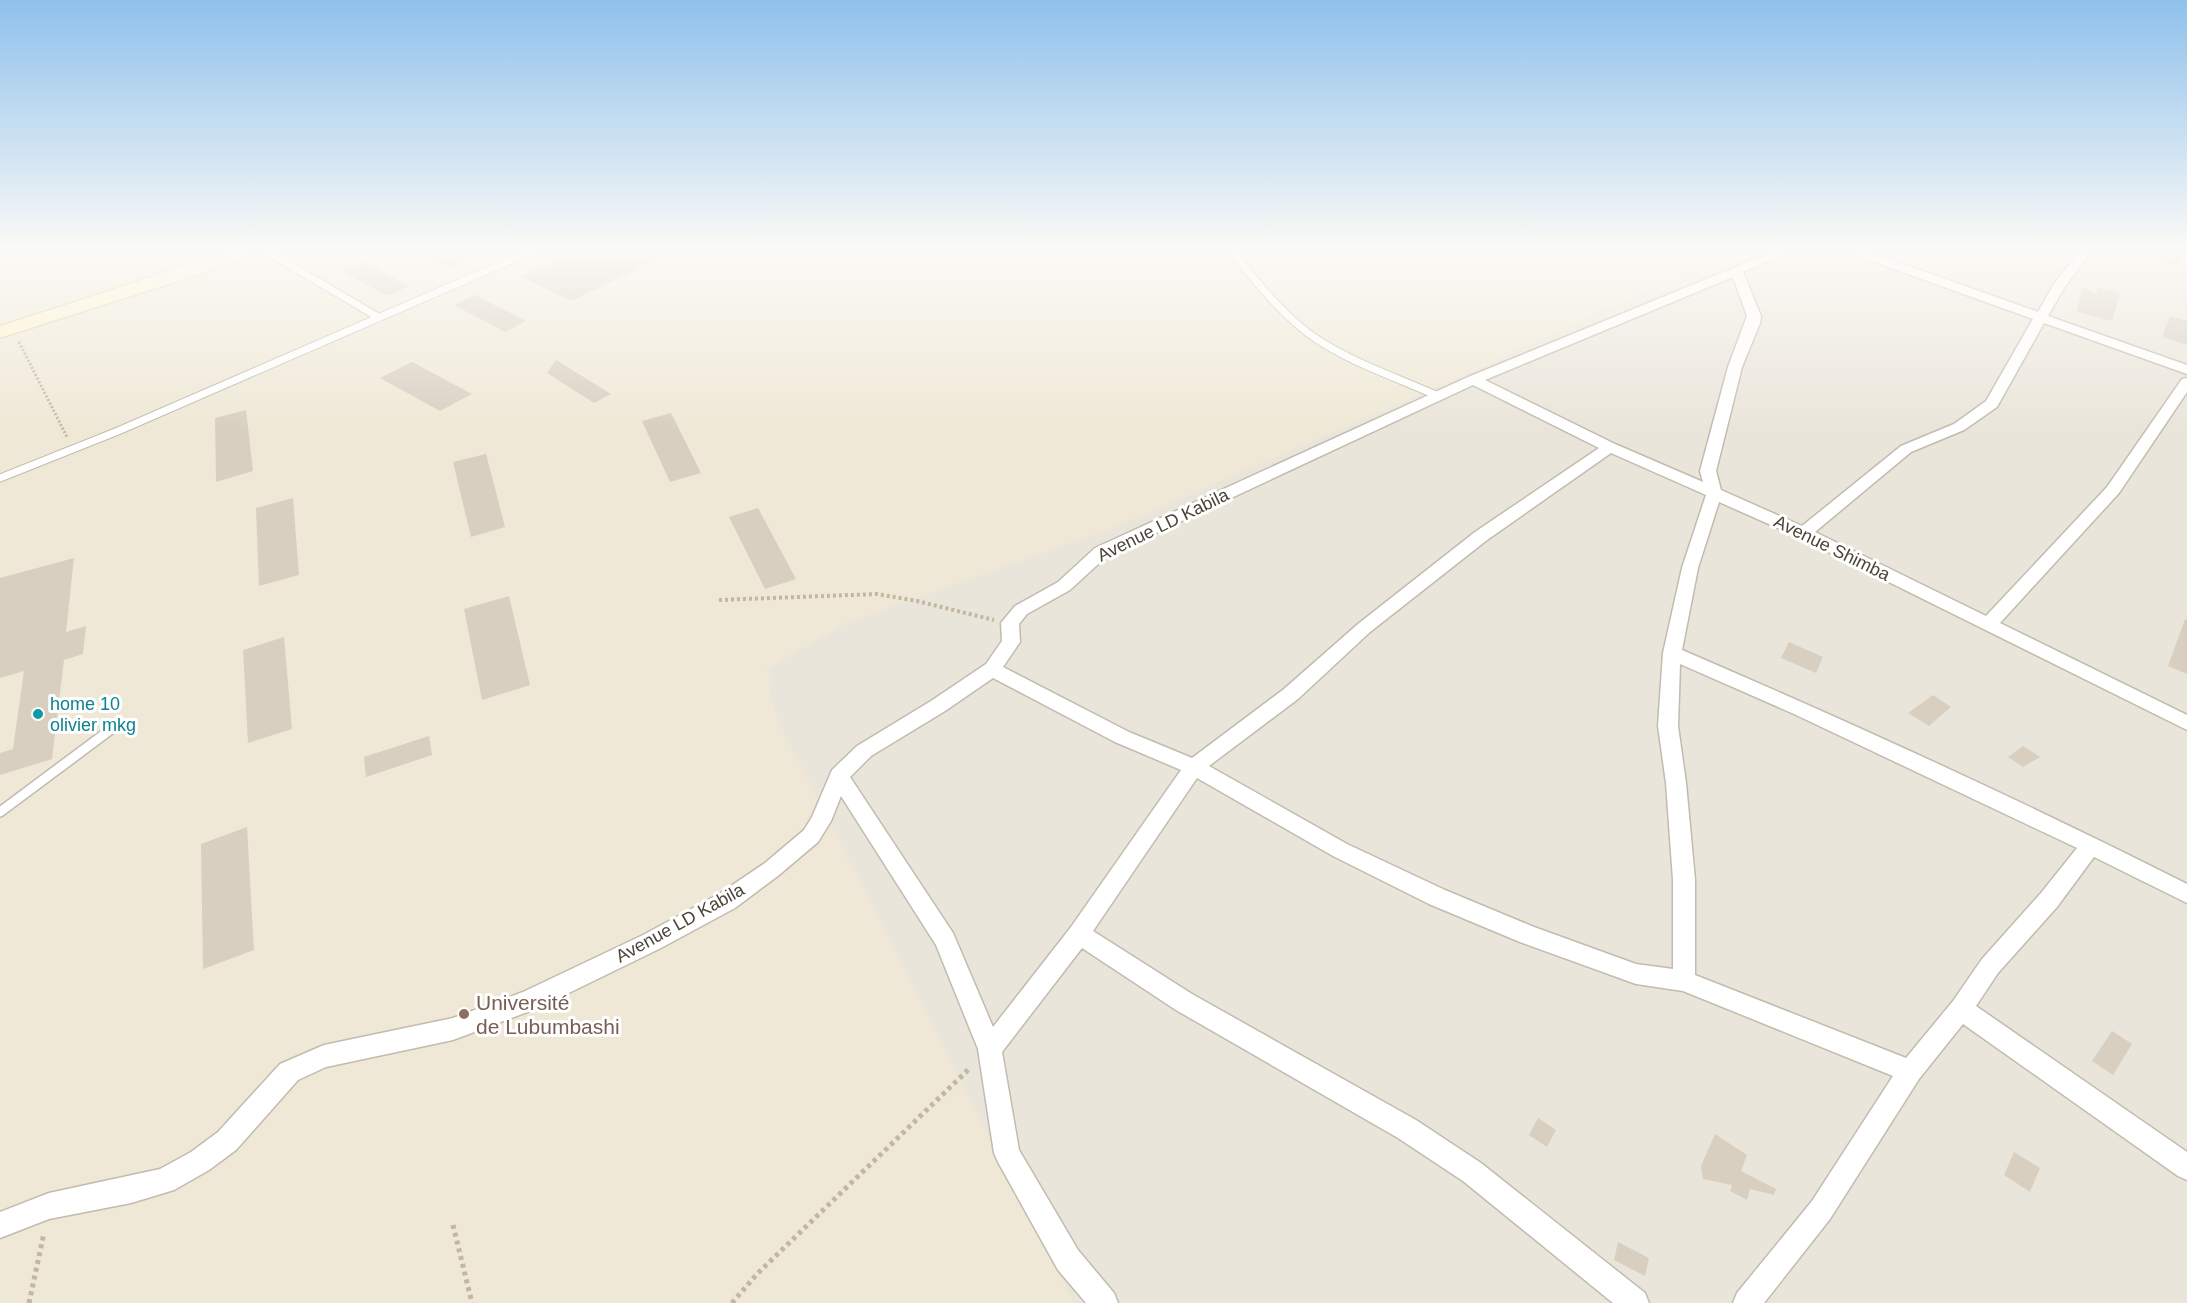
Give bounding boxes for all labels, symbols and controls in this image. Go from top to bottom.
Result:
street label: Avenue LD Kabila [1094,484,1233,566]
street label: Avenue Shimba [1771,511,1894,585]
place label: home 10 olivier mkg [50,694,136,735]
marker: home 10 olivier mkg [31,707,45,721]
street label: Avenue LD Kabila [612,879,749,967]
place label: Université de Lubumbashi [476,991,620,1038]
marker: Université de Lubumbashi [457,1007,471,1021]

